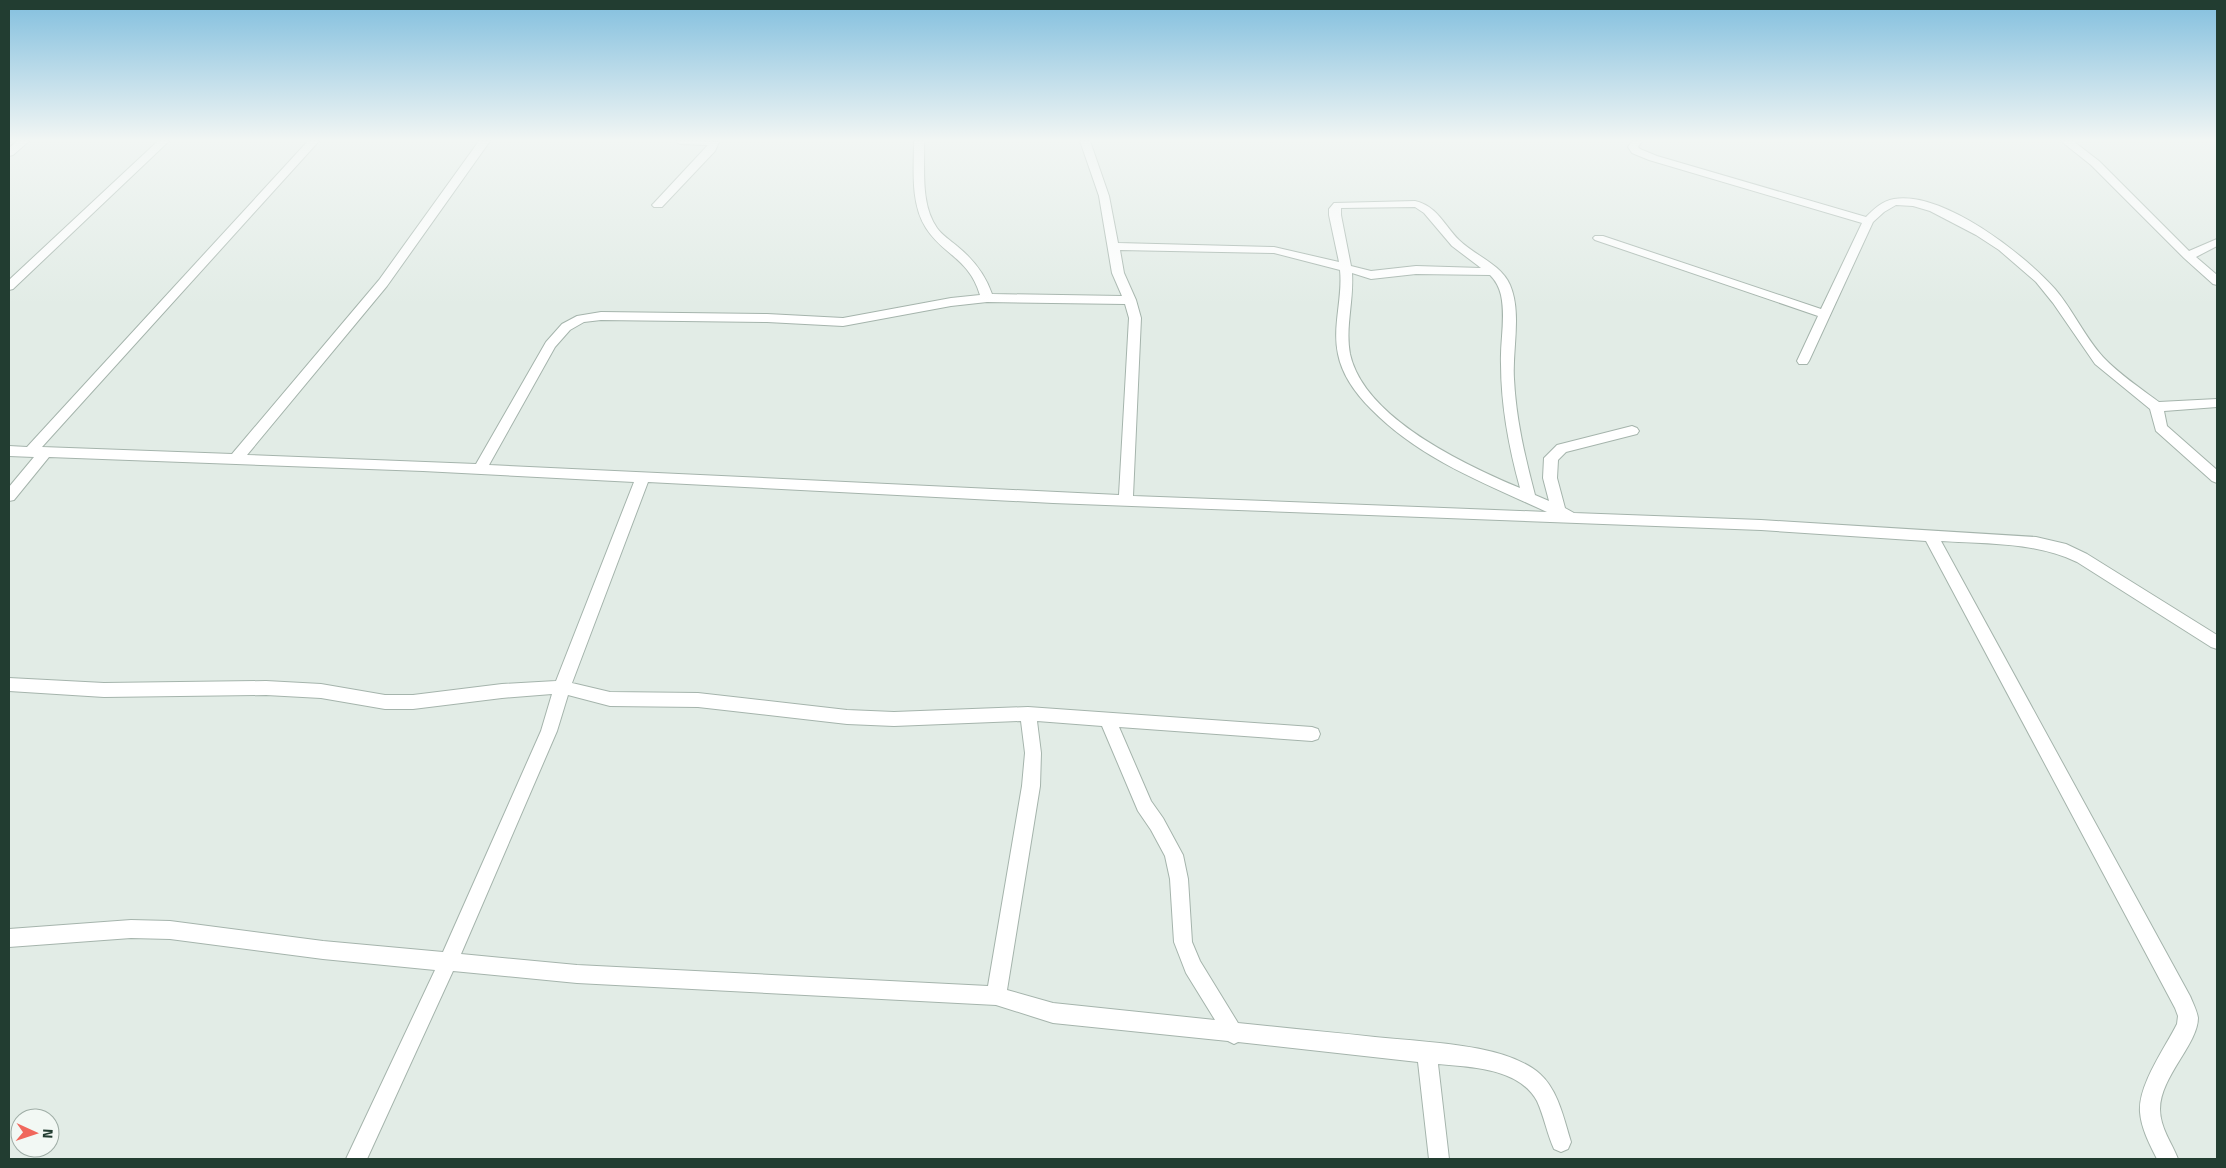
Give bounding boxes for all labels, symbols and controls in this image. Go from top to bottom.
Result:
north arrow [10,1108,60,1158]
text: N [38,1128,59,1139]

